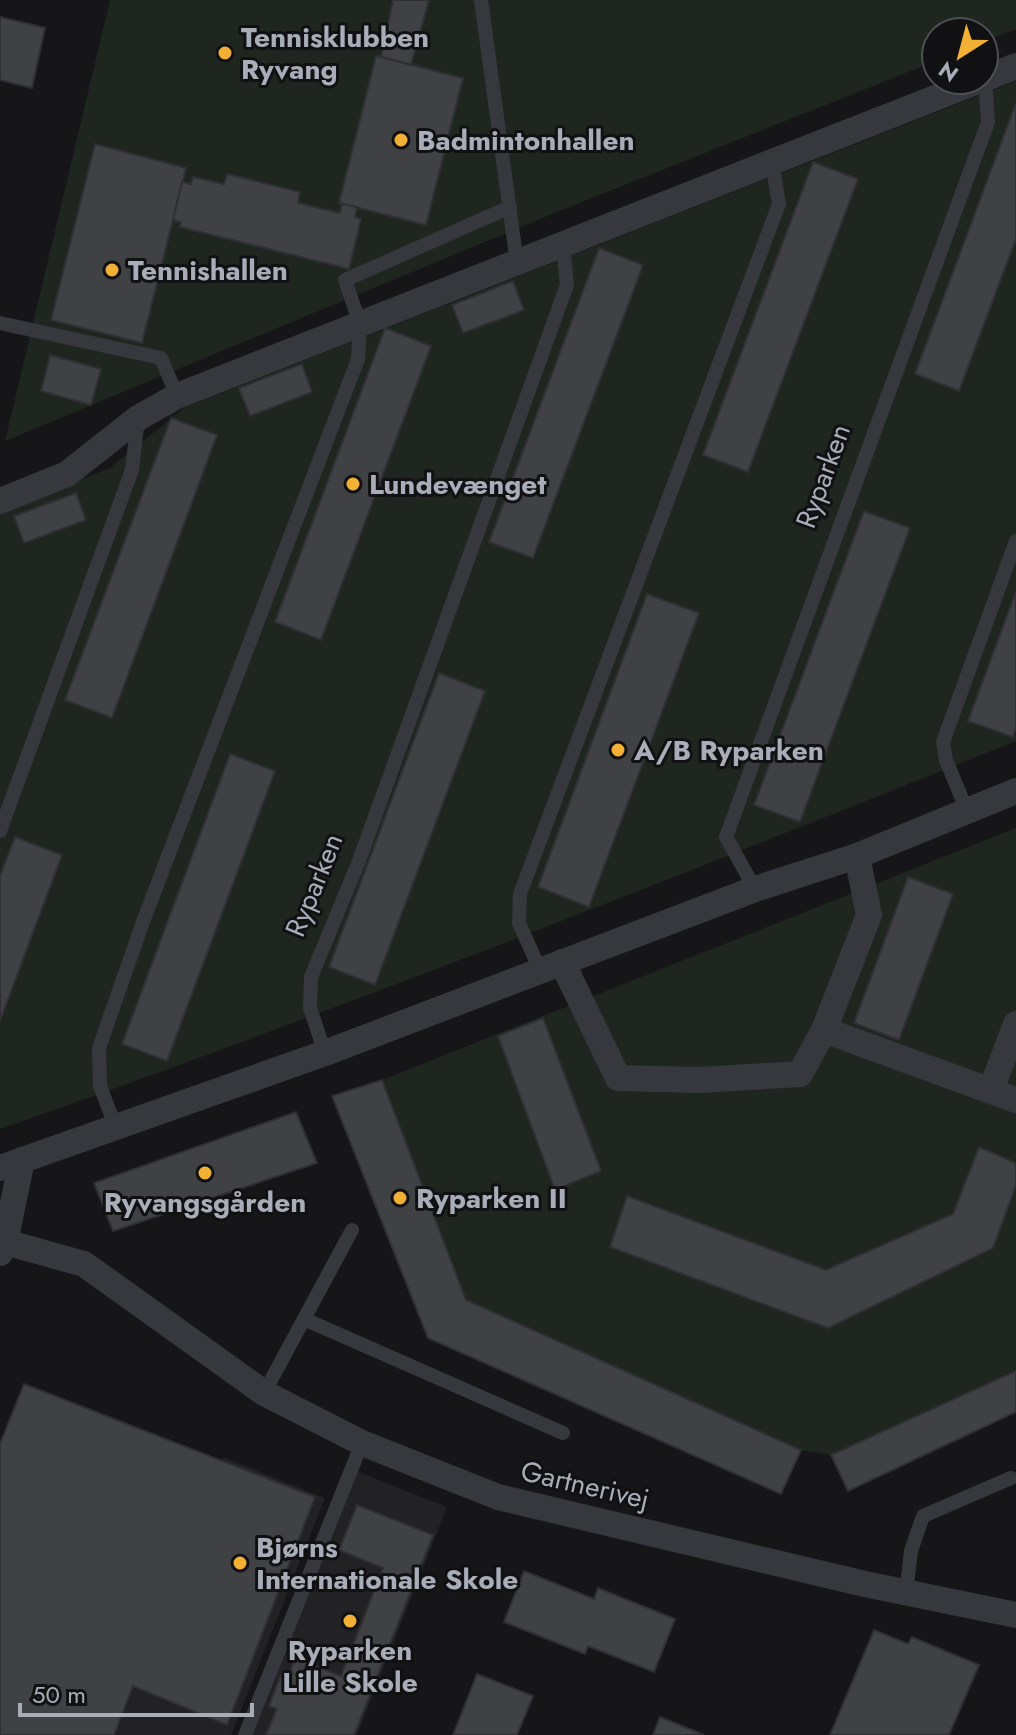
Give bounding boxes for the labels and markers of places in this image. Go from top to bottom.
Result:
place label: Tennisklubben Ryvang [241,17,429,90]
marker: Tennisklubben Ryvang [216,44,234,62]
place label: Badmintonhallen [417,120,635,161]
marker: Badmintonhallen [392,131,410,149]
place label: Tennishallen [128,250,288,291]
marker: Tennishallen [103,261,121,279]
place label: Lundevænget [369,464,546,505]
marker: Lundevænget [344,475,362,493]
place label: A/B Ryparken [633,730,824,771]
marker: A/B Ryparken [609,741,627,759]
marker: Ryvangsgården [196,1164,214,1182]
place label: Ryparken II [416,1178,567,1219]
place label: Ryvangsgården [104,1182,306,1223]
marker: Ryparken II [391,1189,409,1207]
place label: Bjørns Internationale Skole [256,1527,518,1600]
marker: Bjørns Internationale Skole [231,1554,249,1572]
marker: Ryparken Lille Skole [341,1612,359,1630]
place label: Ryparken Lille Skole [282,1630,418,1703]

